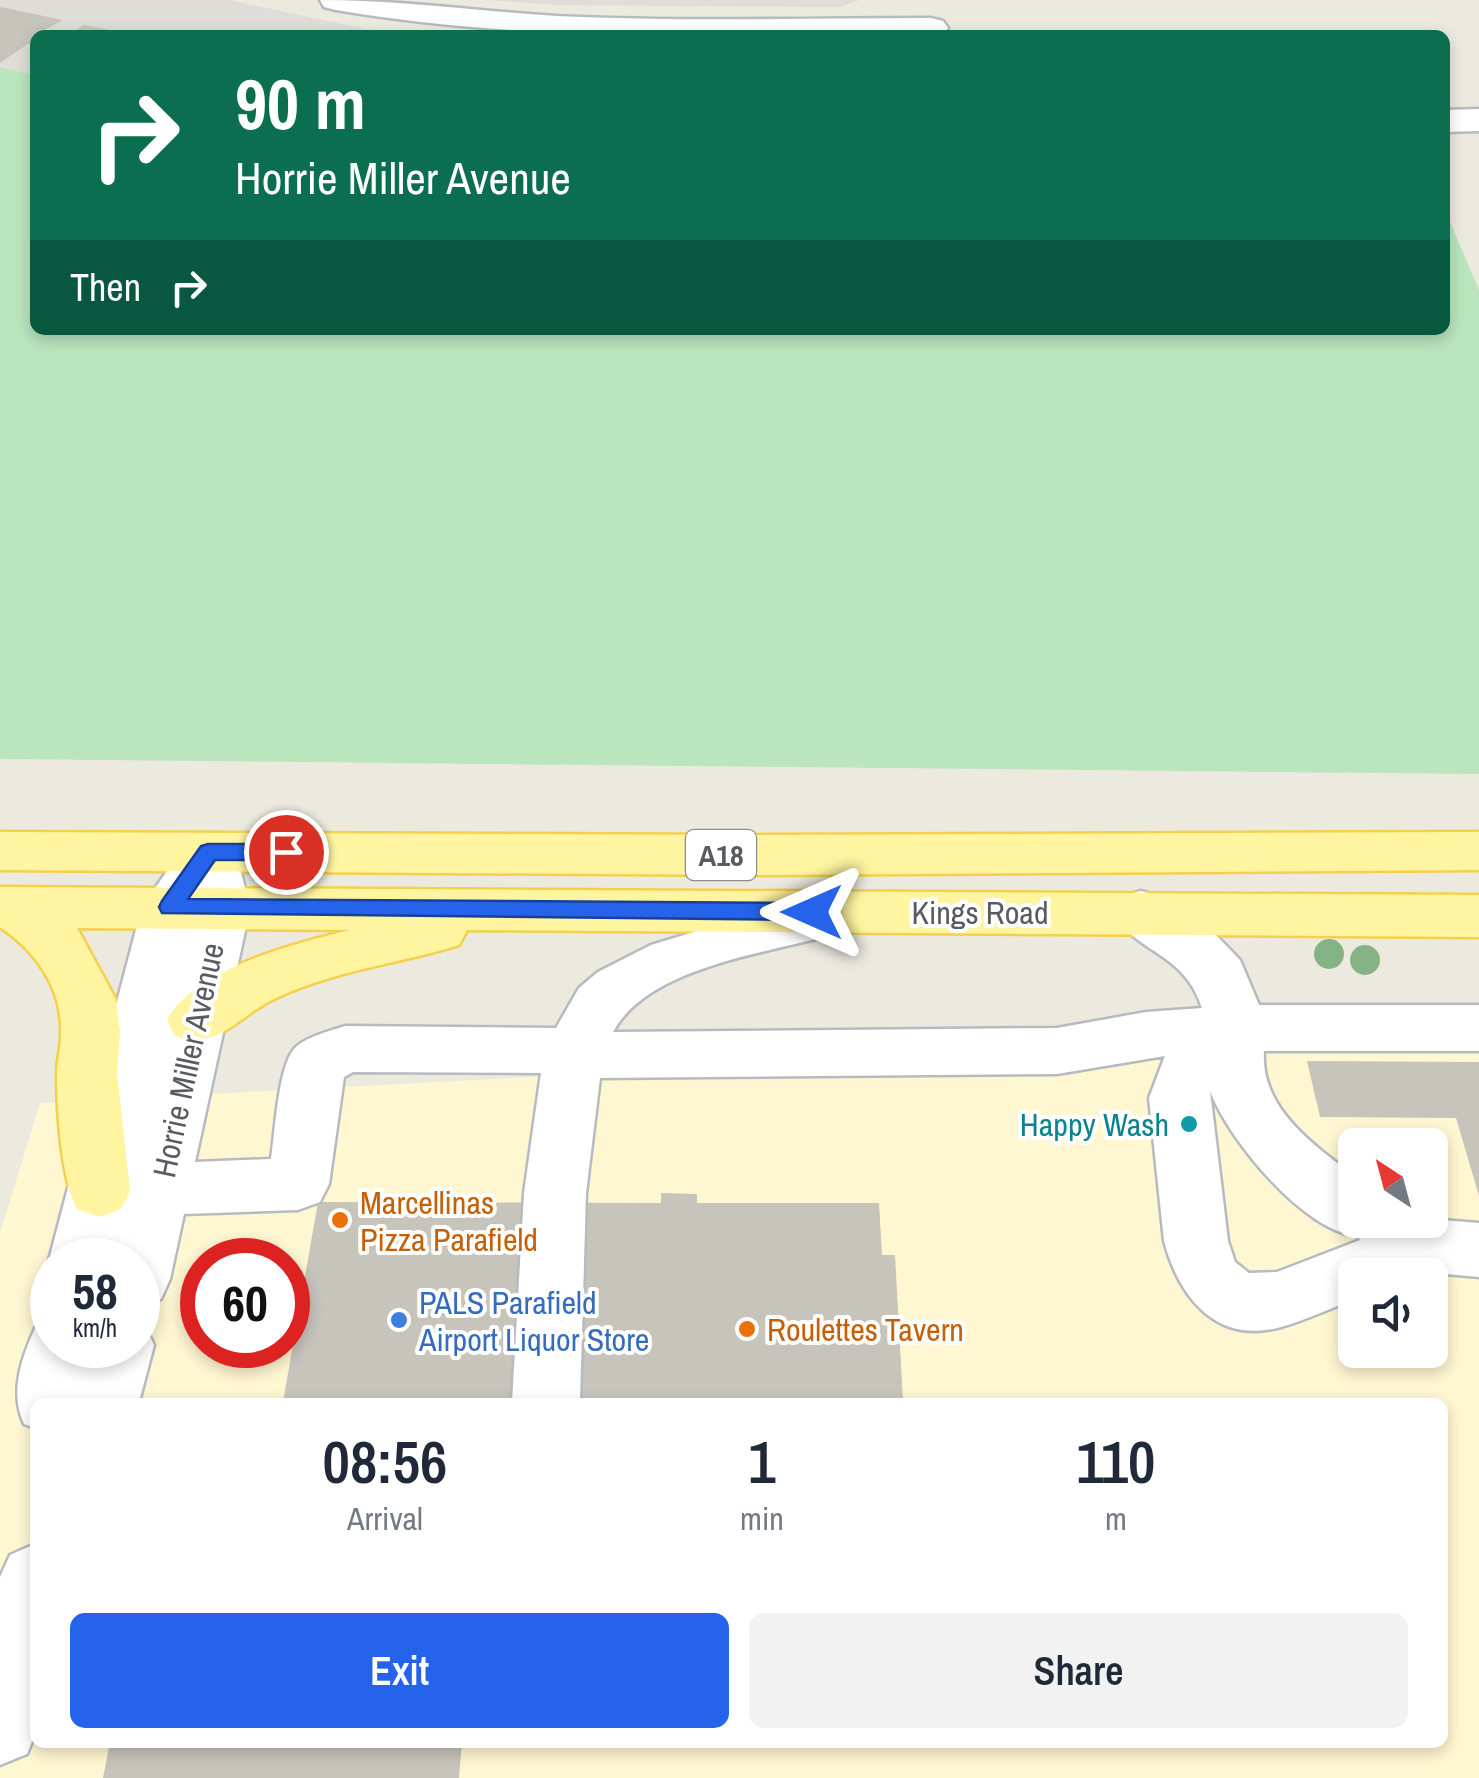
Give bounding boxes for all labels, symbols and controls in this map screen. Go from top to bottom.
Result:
text: 90 m [235,57,366,151]
icon: right [70,70,200,200]
text: Horrie Miller Avenue [235,147,571,208]
icon: right [161,260,216,315]
text: Then [70,262,141,313]
pin [244,810,329,895]
icon: arrive [259,825,314,880]
road number: A18 [686,830,756,880]
position arrow [760,860,864,964]
street label: Kings Road [911,891,1049,934]
street label: Horrie Miller Avenue [142,939,234,1181]
place label: Happy Wash [1020,1103,1169,1146]
marker: Happy Wash [1178,1113,1200,1135]
north arrow [1338,1128,1448,1238]
map controls [1338,1128,1448,1368]
place label: Marcellinas Pizza Parafield [360,1181,538,1261]
marker: Marcellinas Pizza Parafield [329,1209,351,1231]
speed limit sign: 60 [180,1238,310,1368]
text: 58 [72,1257,118,1325]
button: sound [1338,1258,1448,1368]
place label: PALS Parafield Airport Liquor Store [418,1281,649,1361]
place label: Roulettes Tavern [767,1308,964,1351]
marker: PALS Parafield Airport Liquor Store [388,1309,410,1331]
text: km/h [73,1311,117,1345]
marker: Roulettes Tavern [736,1318,758,1340]
text: 08:56 [323,1421,447,1502]
text: 1 [748,1421,776,1502]
text: 110 [1076,1421,1155,1502]
text: Arrival [347,1497,423,1540]
text: min [740,1497,784,1540]
text: m [1105,1497,1127,1540]
button: Exit [70,1613,729,1728]
button: Share [749,1613,1408,1728]

